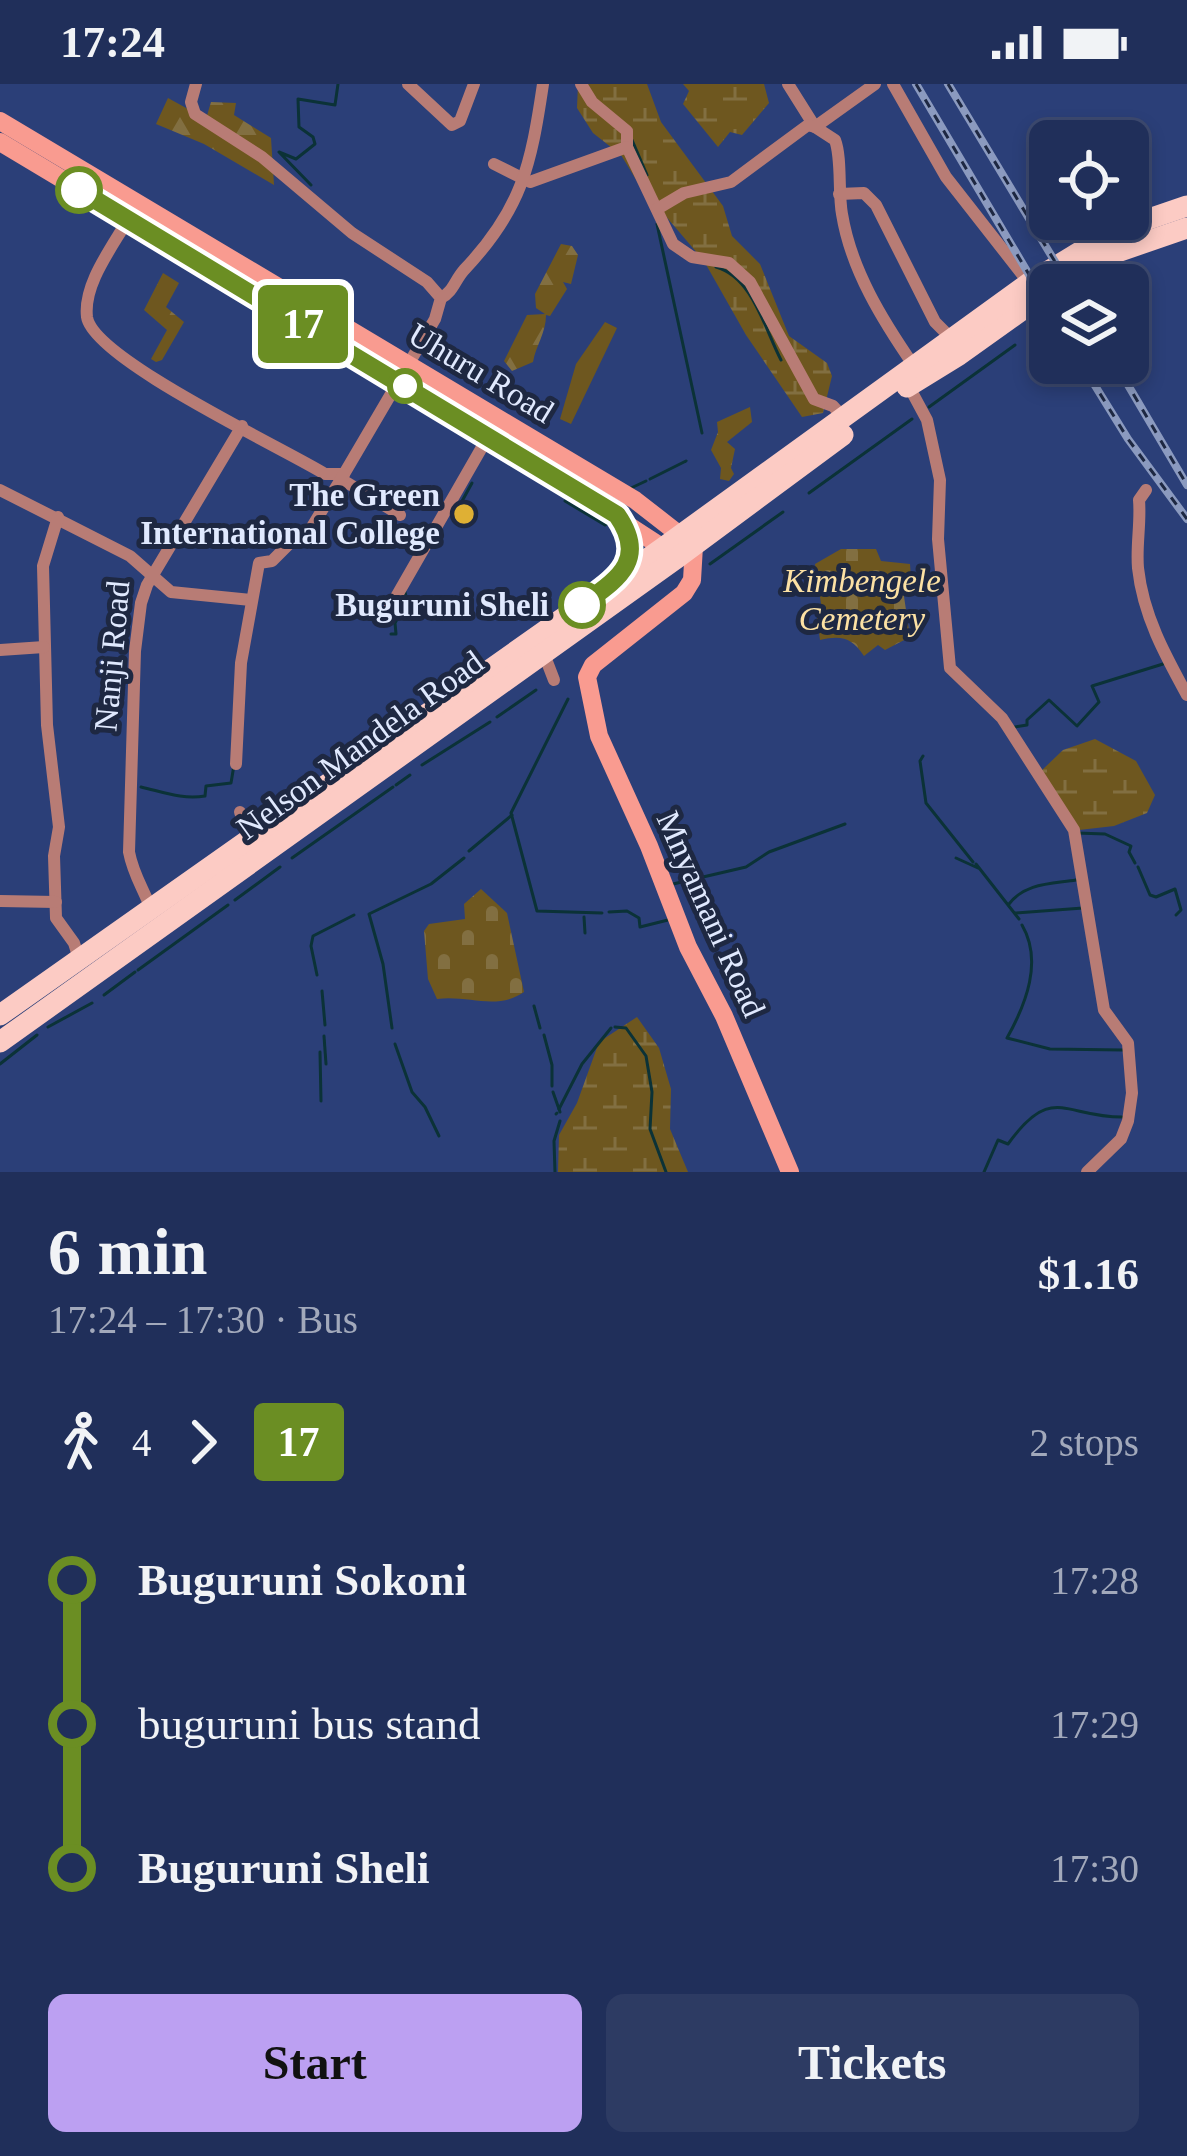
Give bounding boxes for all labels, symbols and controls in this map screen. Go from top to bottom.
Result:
text: 17:24 [60,17,165,67]
map controls [1029,120,1149,384]
button: locate [1029,120,1149,240]
unlabelled marker [57,168,101,212]
button: layers [1029,264,1149,384]
line badge: 17 [249,285,357,363]
text: 17 [282,301,324,347]
street label: Uhuru Road [402,316,560,430]
unlabelled marker [389,370,421,402]
place label: The Green International College [140,477,440,551]
marker: The Green International College [451,501,477,527]
park label: Kimbengele Cemetery [782,563,941,637]
street label: Nanji Road [87,579,137,733]
marker: Buguruni Sheli [560,583,604,627]
place label: Buguruni Sheli [335,587,549,623]
street label: Nelson Mandela Road [230,643,490,846]
street label: Mnyamani Road [650,806,773,1023]
text: 6 min [48,1215,208,1288]
text: $1.16 [1038,1249,1139,1299]
text: 17:24 – 17:30 · Bus [48,1298,358,1341]
icon: walk [48,1409,114,1475]
icon: forward [170,1409,236,1475]
text: 17 [278,1419,320,1465]
text: 4 [132,1421,152,1464]
text: 2 stops [1030,1421,1139,1464]
text: Buguruni Sokoni [138,1555,467,1605]
text: 17:28 [1050,1559,1139,1602]
text: buguruni bus stand [138,1699,481,1749]
text: 17:29 [1050,1703,1139,1746]
text: Buguruni Sheli [138,1843,429,1893]
text: 17:30 [1050,1847,1139,1890]
button: Start [48,1994,582,2132]
button: Tickets [606,1994,1139,2132]

